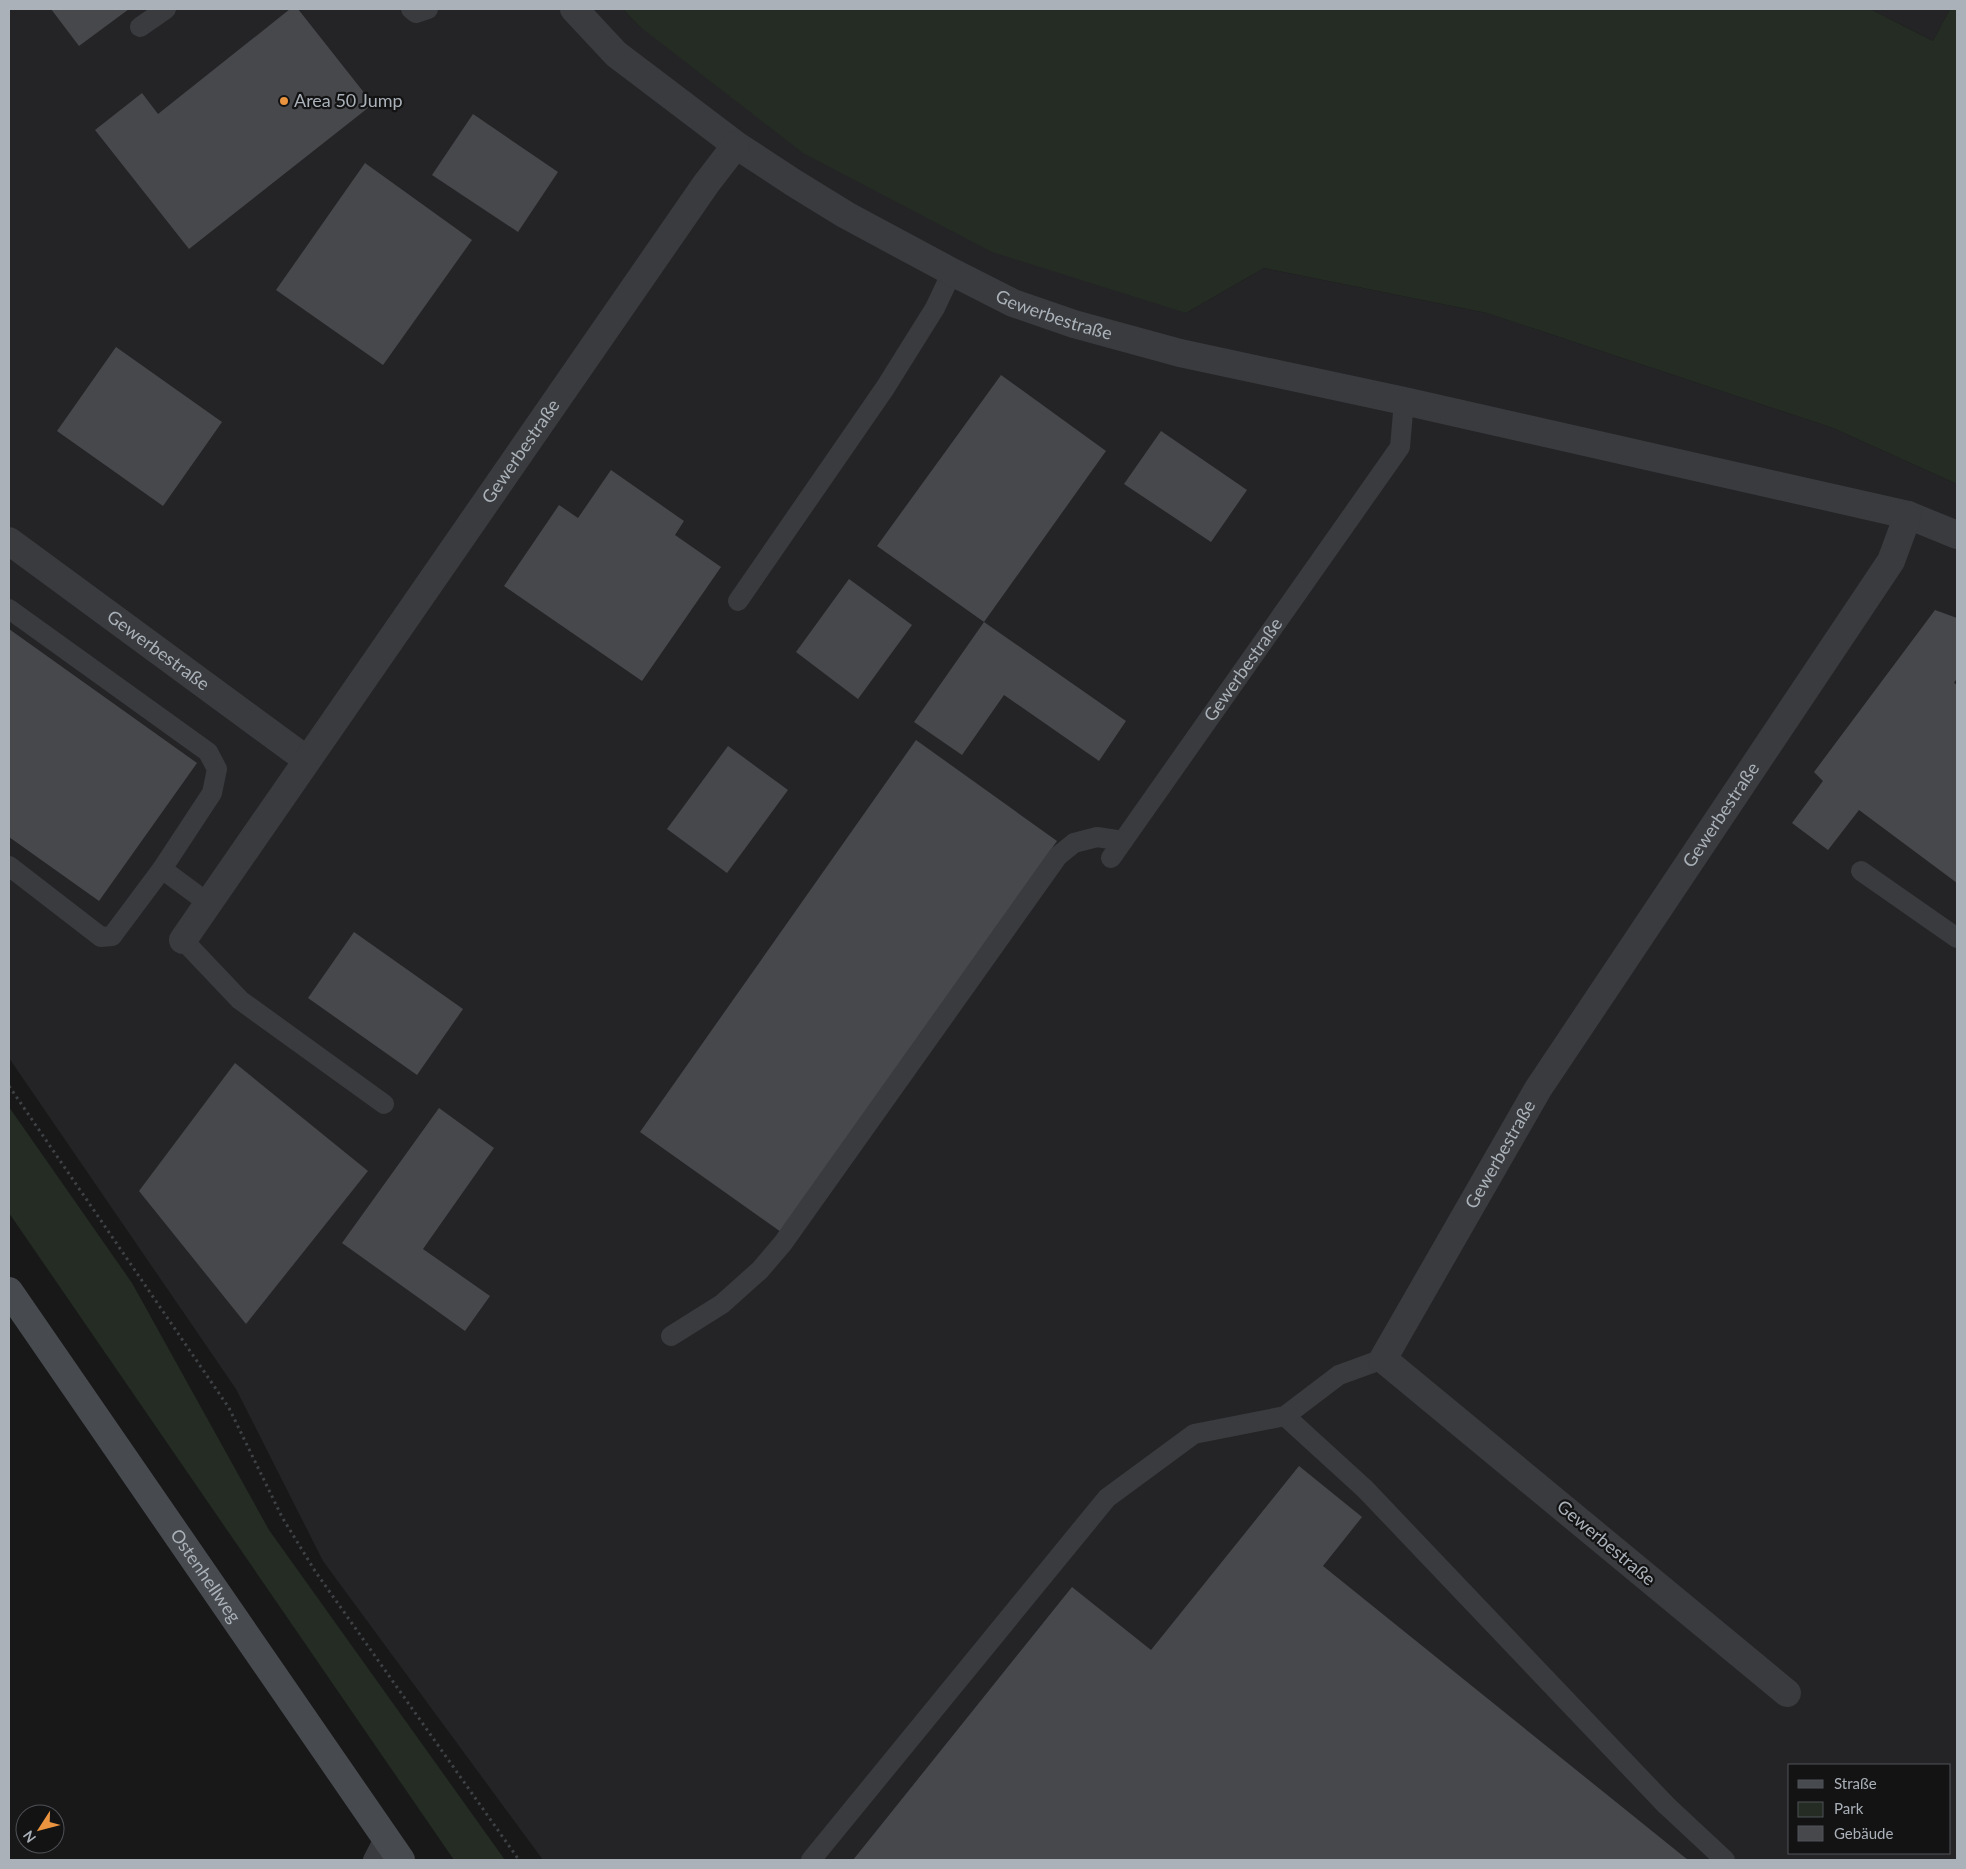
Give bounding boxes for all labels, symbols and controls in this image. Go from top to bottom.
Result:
place label: Area 50 Jump [294,89,403,111]
marker: Area 50 Jump [278,95,290,107]
street label: Gewerbestraße [992,284,1115,344]
street label: Gewerbestraße [476,395,564,507]
street label: Gewerbestraße [103,605,214,695]
street label: Gewerbestraße [1198,613,1286,725]
street label: Gewerbestraße [1677,758,1763,871]
street label: Gewerbestraße [1460,1096,1539,1212]
street label: Gewerbestraße [1553,1495,1660,1590]
street label: Ostenhellweg [166,1524,246,1626]
legend [1788,1764,1951,1854]
text: Straße [1834,1774,1877,1792]
text: Park [1834,1799,1864,1817]
north arrow [15,1804,65,1854]
text: Gebäude [1834,1824,1893,1842]
text: N [19,1828,39,1846]

